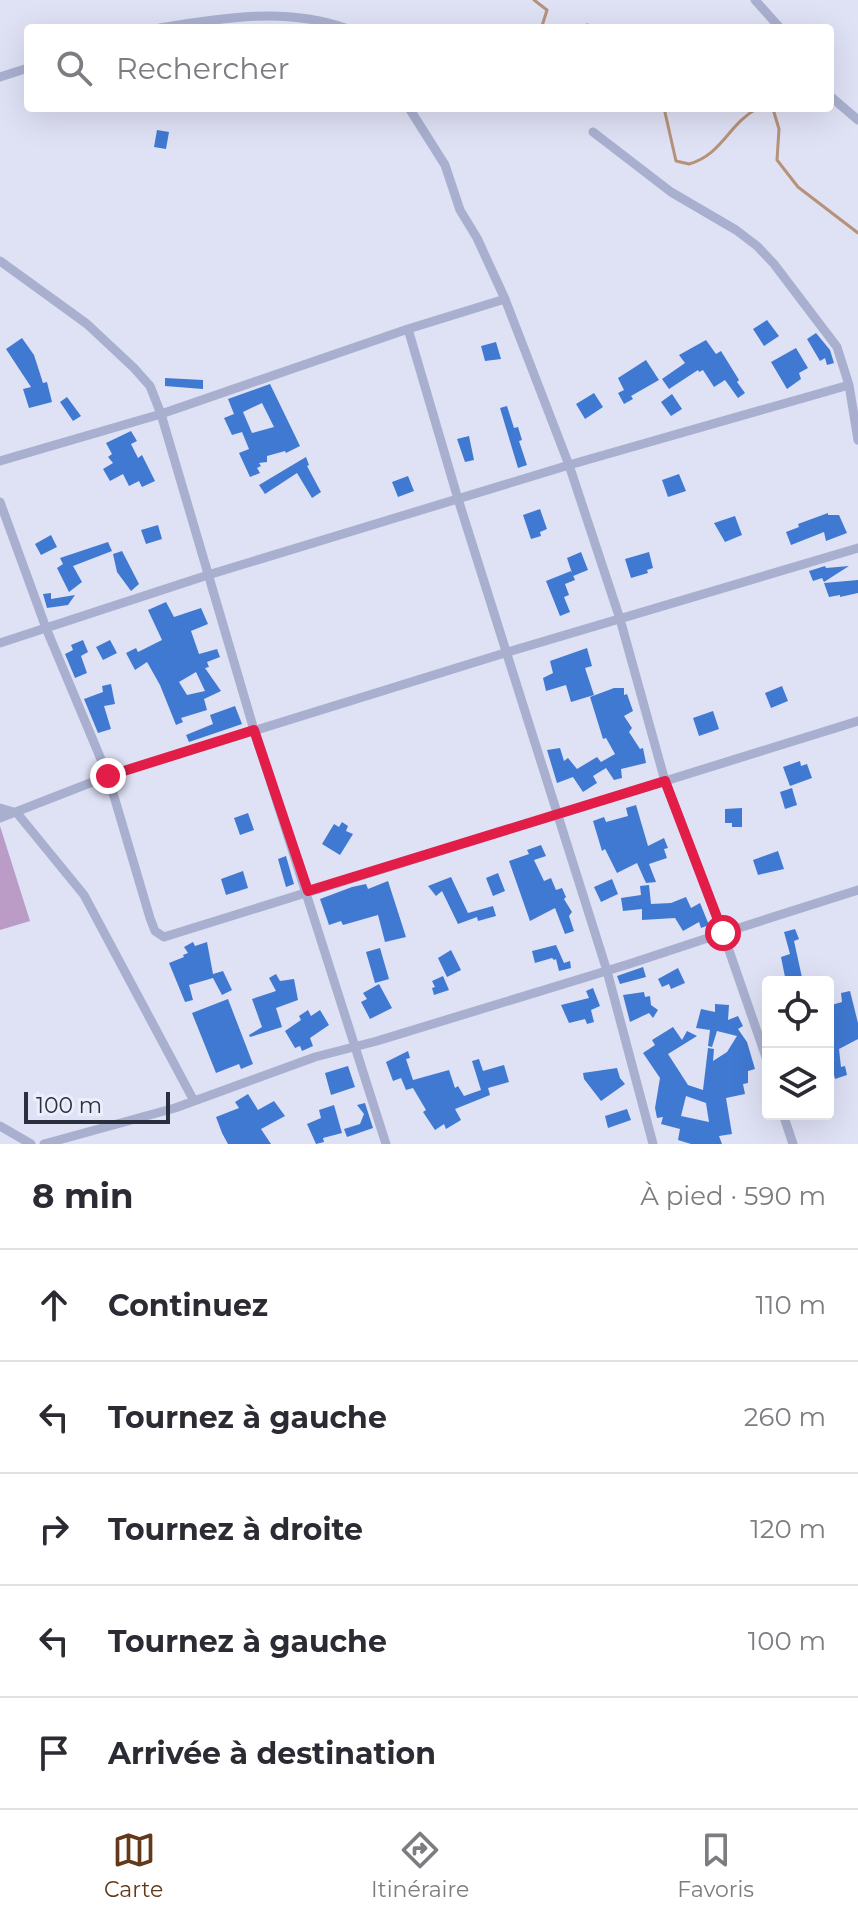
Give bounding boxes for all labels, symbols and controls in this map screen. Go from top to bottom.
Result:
search box [24,24,834,112]
icon: search [52,46,96,90]
text: Rechercher [116,50,290,87]
route end [90,758,126,794]
route start [705,915,741,951]
map controls [762,976,834,1120]
button: locate [762,976,834,1048]
button: layers [762,1048,834,1120]
scale bar [24,1088,170,1124]
text: 100 m [36,1092,102,1119]
text: 8 min [32,1175,133,1217]
text: À pied · 590 m [640,1180,826,1212]
icon: ahead [32,1283,76,1327]
text: Continuez [108,1287,268,1324]
text: 110 m [756,1289,826,1321]
icon: left [32,1395,76,1439]
text: Tournez à gauche [108,1399,387,1436]
text: 260 m [744,1401,826,1433]
icon: right [32,1507,76,1551]
text: Tournez à droite [108,1511,363,1548]
text: 120 m [750,1513,826,1545]
icon: left [32,1619,76,1663]
text: Tournez à gauche [108,1623,387,1660]
text: 100 m [748,1625,826,1657]
icon: arrive [32,1731,76,1775]
text: Arrivée à destination [108,1735,436,1772]
tab: Carte [104,1828,163,1903]
tab: Itinéraire [371,1828,469,1903]
tab: Favoris [677,1828,754,1903]

